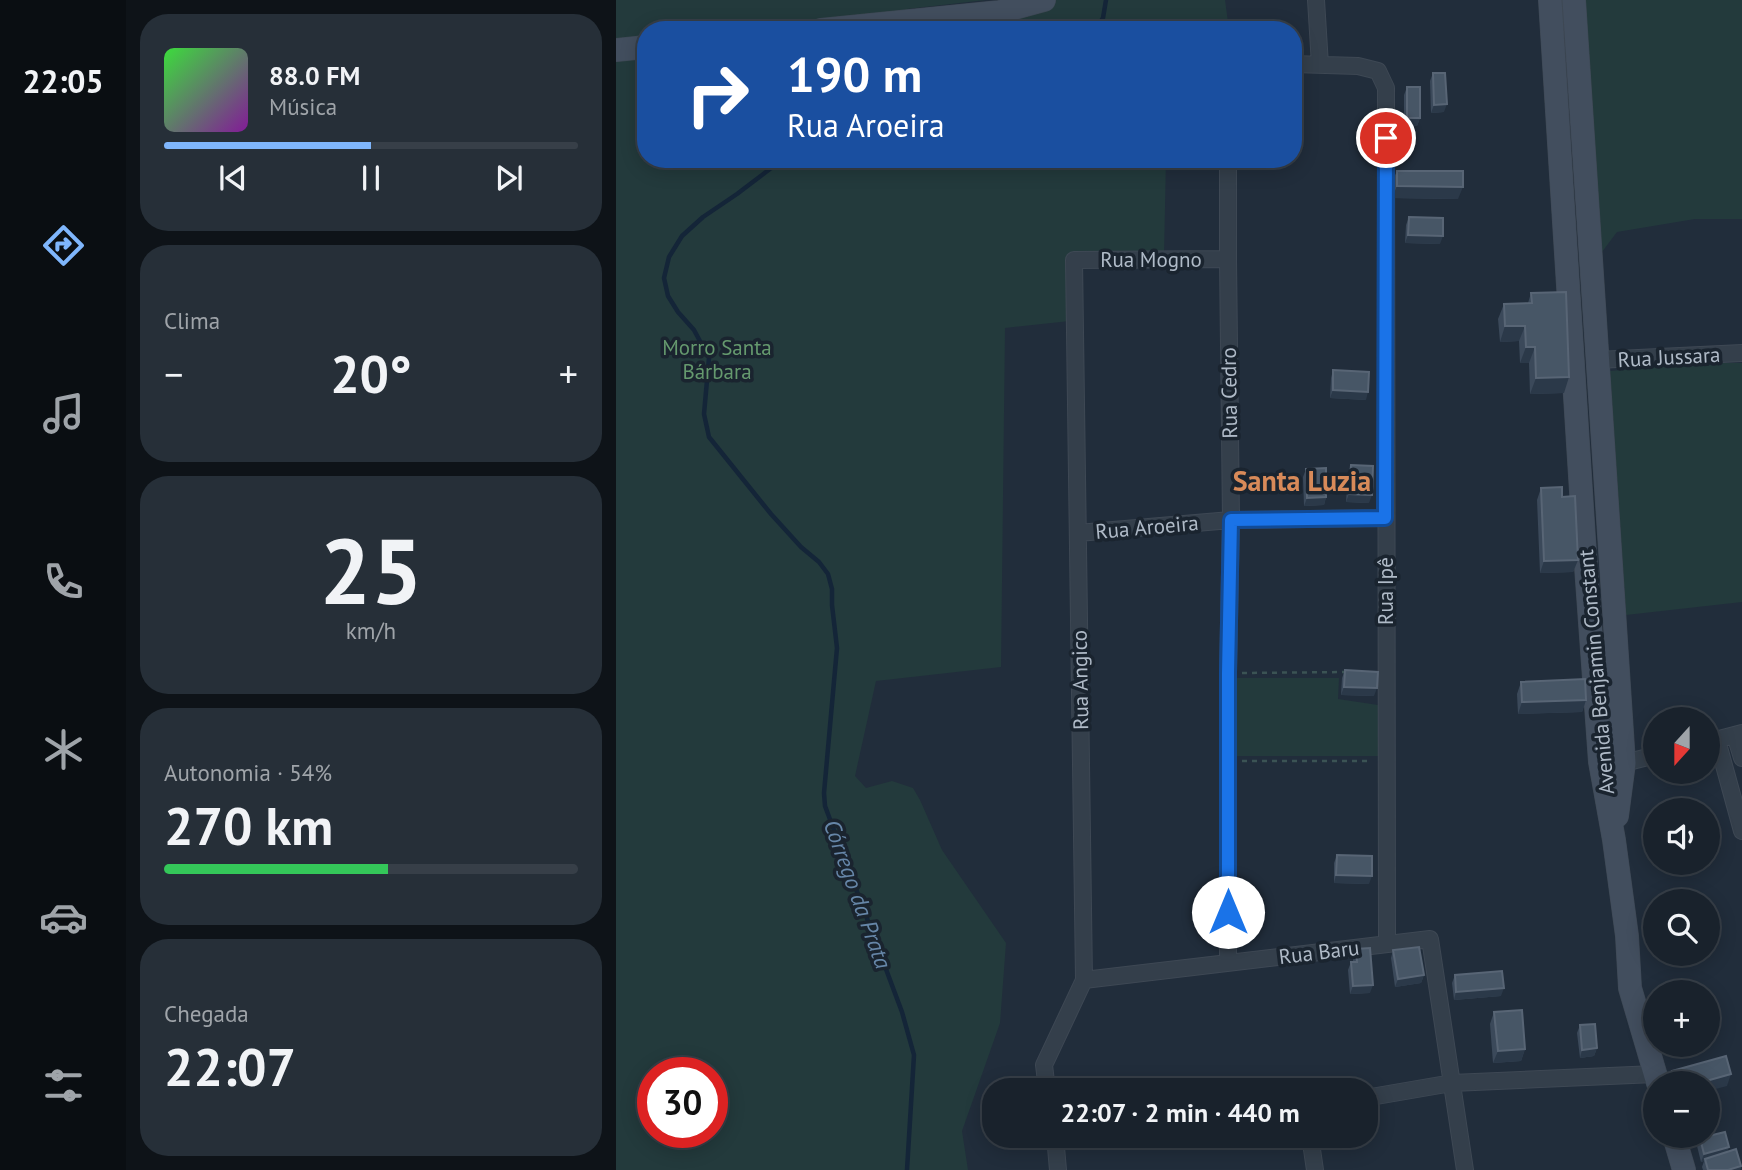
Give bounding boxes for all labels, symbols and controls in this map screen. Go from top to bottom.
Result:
text: 190 m [787,42,922,106]
icon: right [672,49,763,140]
text: 88.0 FM [269,59,360,92]
text: 22:05 [22,60,104,102]
text: Música [269,92,337,121]
text: Rua Aroeira [787,104,945,146]
pin [1356,108,1416,168]
icon: arrive [1367,119,1405,157]
icon: previous [214,159,252,197]
icon: pause [352,159,390,197]
icon: next [490,159,528,197]
icon: directions [39,221,88,270]
street label: Rua Mogno [1100,246,1202,273]
text: Clima [164,306,220,335]
park label: Morro Santa Bárbara [662,334,772,385]
text: 20° [330,340,412,407]
street label: Rua Jussara [1617,341,1721,373]
street label: Rua Cedro [1215,347,1243,439]
text: − [164,349,183,398]
text: + [559,349,578,398]
icon: music [39,389,88,438]
district label: Santa Luzia [1233,462,1371,499]
street label: Rua Aroeira [1094,509,1200,545]
text: 25 [319,511,423,629]
street label: Avenida Benjamin Constant [1572,548,1620,796]
icon: phone [39,557,88,606]
street label: Rua Ipê [1372,557,1399,625]
text: km/h [346,616,396,645]
street label: Rua Angico [1066,630,1094,730]
north arrow [1643,707,1720,784]
map controls [1643,707,1720,1148]
icon: climate [39,725,88,774]
text: Autonomia · 54% [164,758,332,787]
text: 270 km [164,792,333,859]
button: sound [1643,798,1720,875]
water label: Córrego da Prata [818,816,898,972]
position arrow [1191,875,1265,949]
button: search [1643,889,1720,966]
icon: car [39,893,88,942]
street label: Rua Baru [1277,934,1361,970]
button: + [1643,980,1720,1057]
text: Chegada [164,999,249,1028]
text: 22:07 [164,1033,296,1100]
speed limit sign: 30 [637,1057,728,1148]
icon: filters [39,1061,88,1110]
button: − [1643,1071,1720,1148]
text: 22:07 · 2 min · 440 m [1060,1096,1300,1129]

